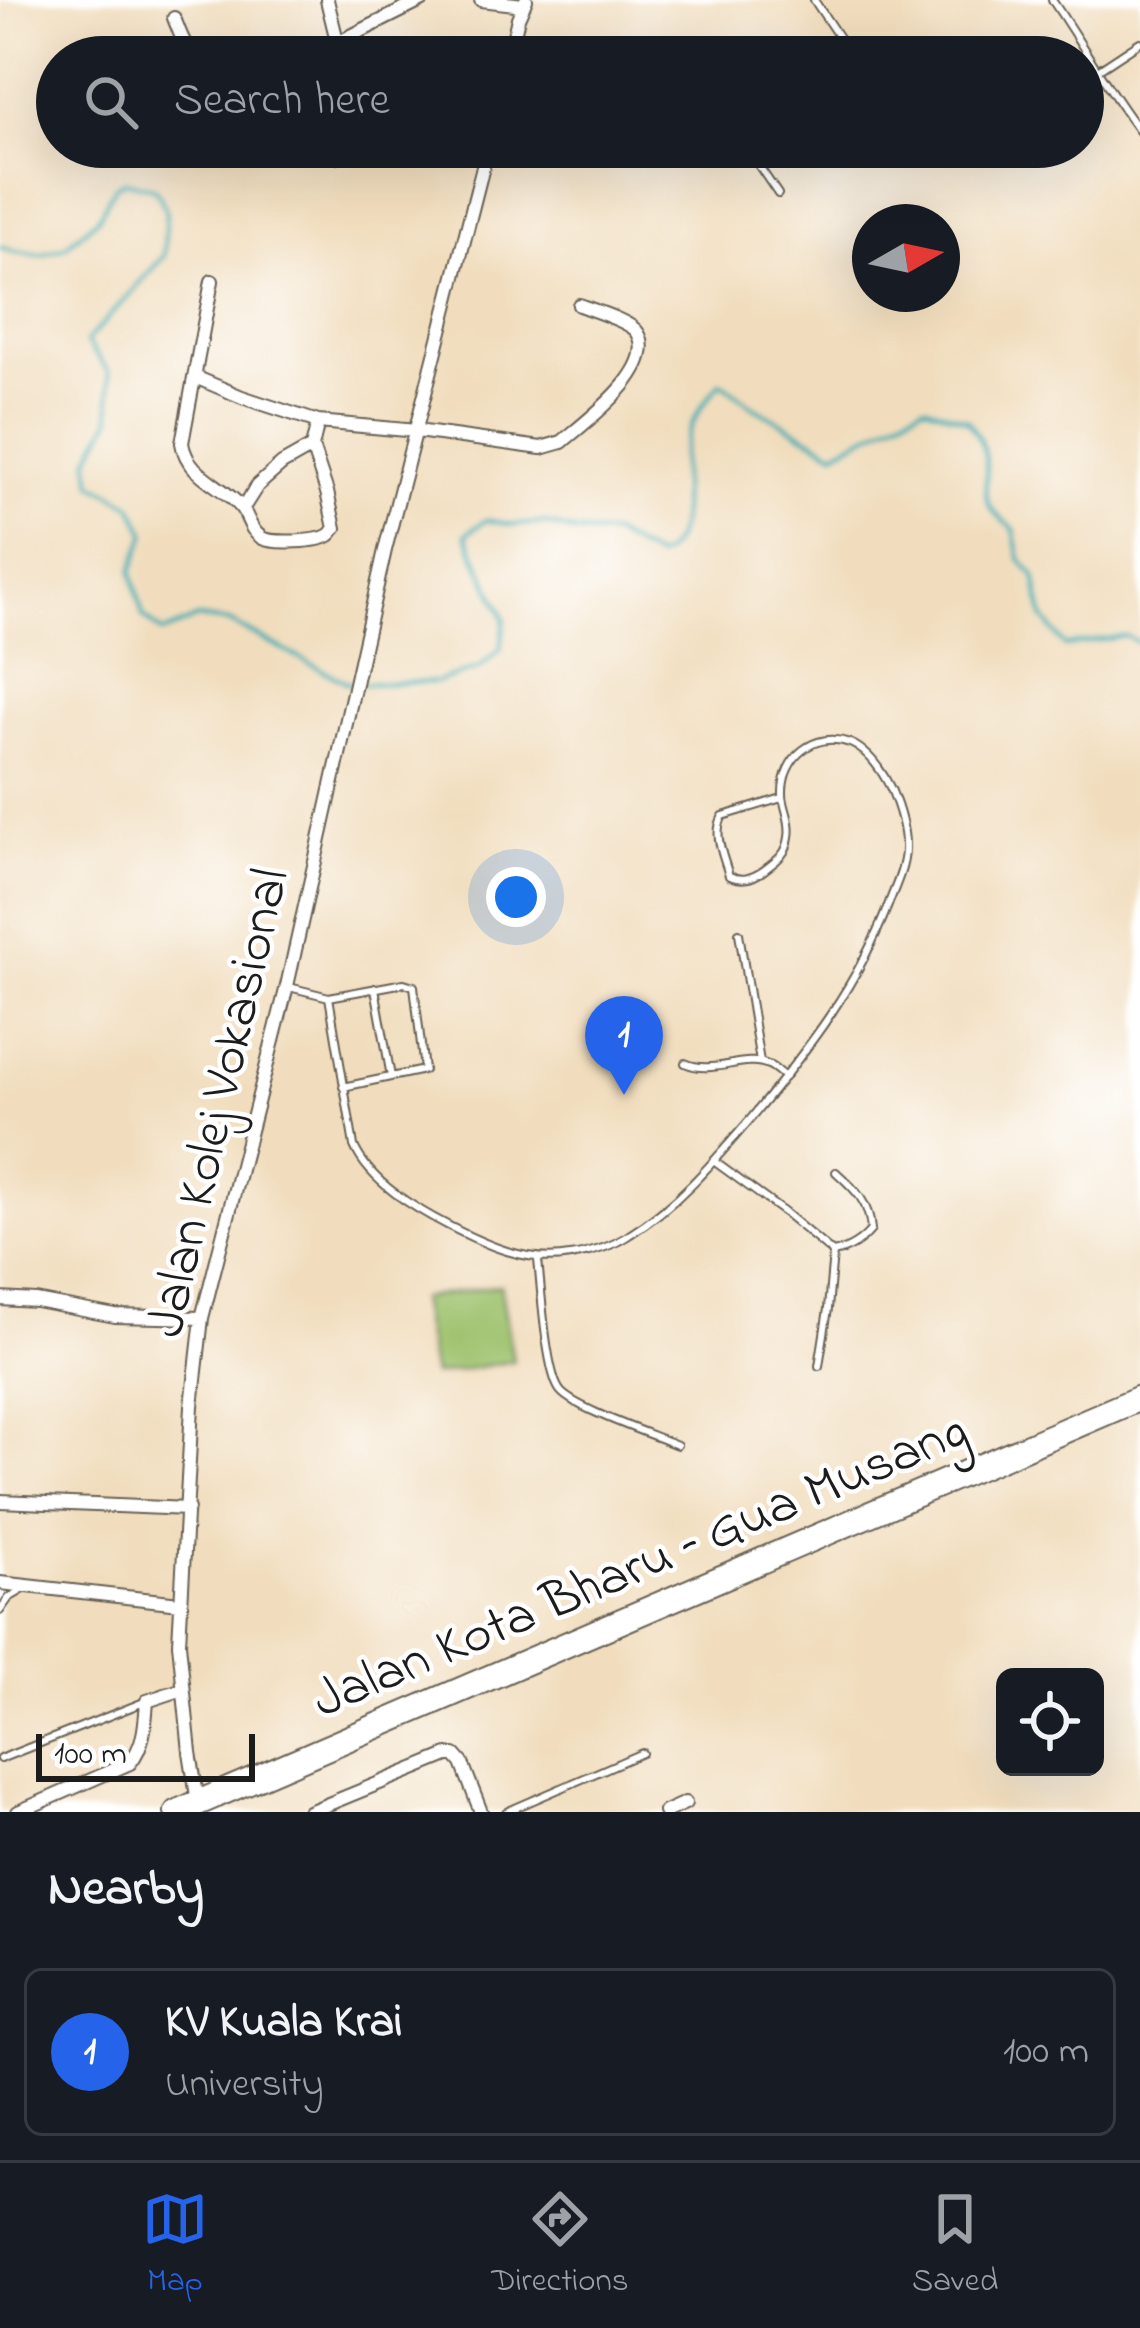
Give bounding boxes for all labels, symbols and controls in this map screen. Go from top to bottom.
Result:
search box [36,36,1104,168]
icon: search [78,69,144,135]
text: Search here [174,69,390,135]
north arrow [852,204,960,312]
street label: Jalan Kolej Vokasional [129,861,313,1345]
your location [486,867,546,927]
pin: 1 [585,996,663,1095]
street label: Jalan Kota Bharu – Gua Musang [302,1394,982,1742]
map controls [996,1668,1104,1776]
button: locate [996,1668,1104,1776]
scale bar [36,1728,255,1781]
text: 100 m [54,1731,127,1779]
text: Nearby [48,1853,204,1928]
text: KV Kuala Krai [165,1991,402,2057]
text: 1 [84,2024,96,2081]
text: 100 m [1003,2024,1089,2081]
text: University [165,2057,323,2114]
tab: Map [142,2186,208,2306]
tab: Directions [491,2186,629,2306]
tab: Saved [912,2186,998,2306]

